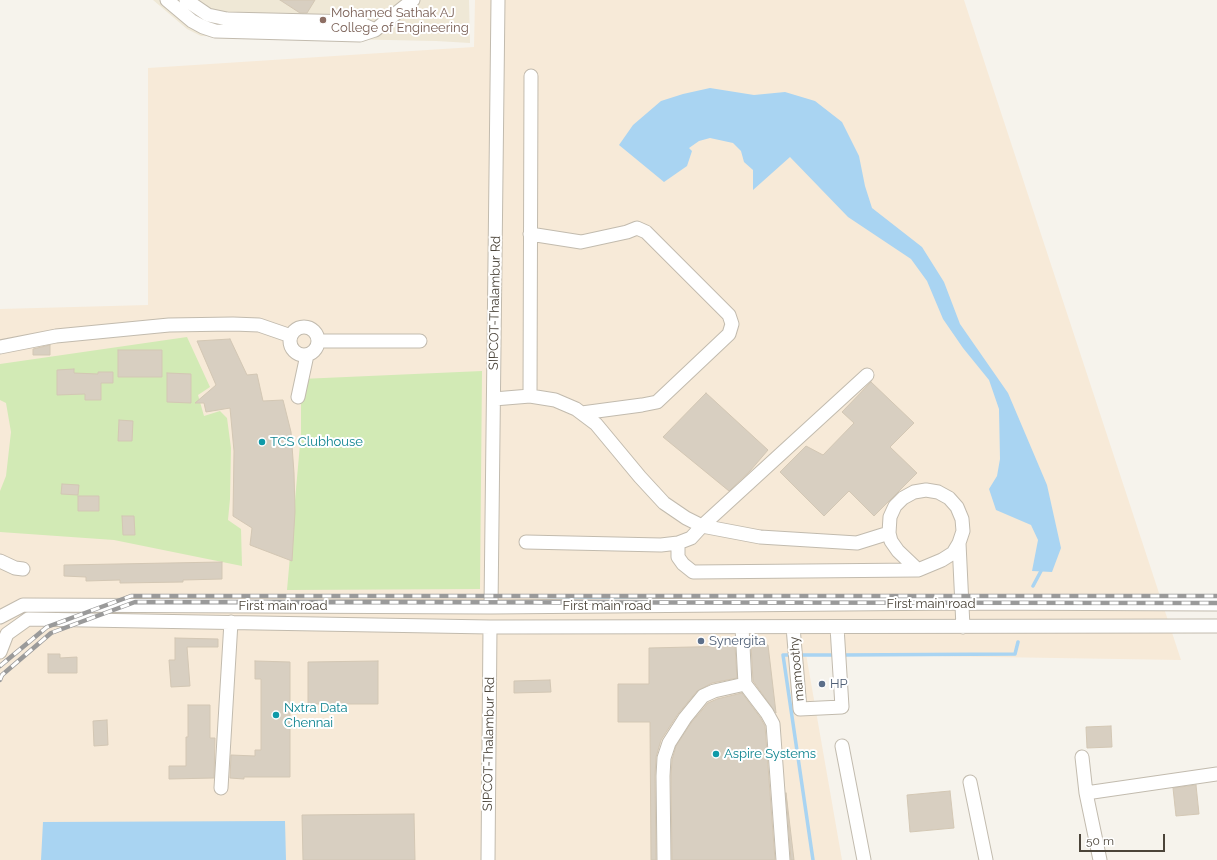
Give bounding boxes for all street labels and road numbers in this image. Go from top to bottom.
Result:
street label: SIPCOT-Thalambur Rd [486,236,504,370]
street label: First main road [886,596,976,612]
street label: First main road [238,598,328,614]
street label: First main road [562,598,652,614]
street label: mamoothy [786,636,808,702]
street label: SIPCOT-Thalambur Rd [480,677,498,811]

